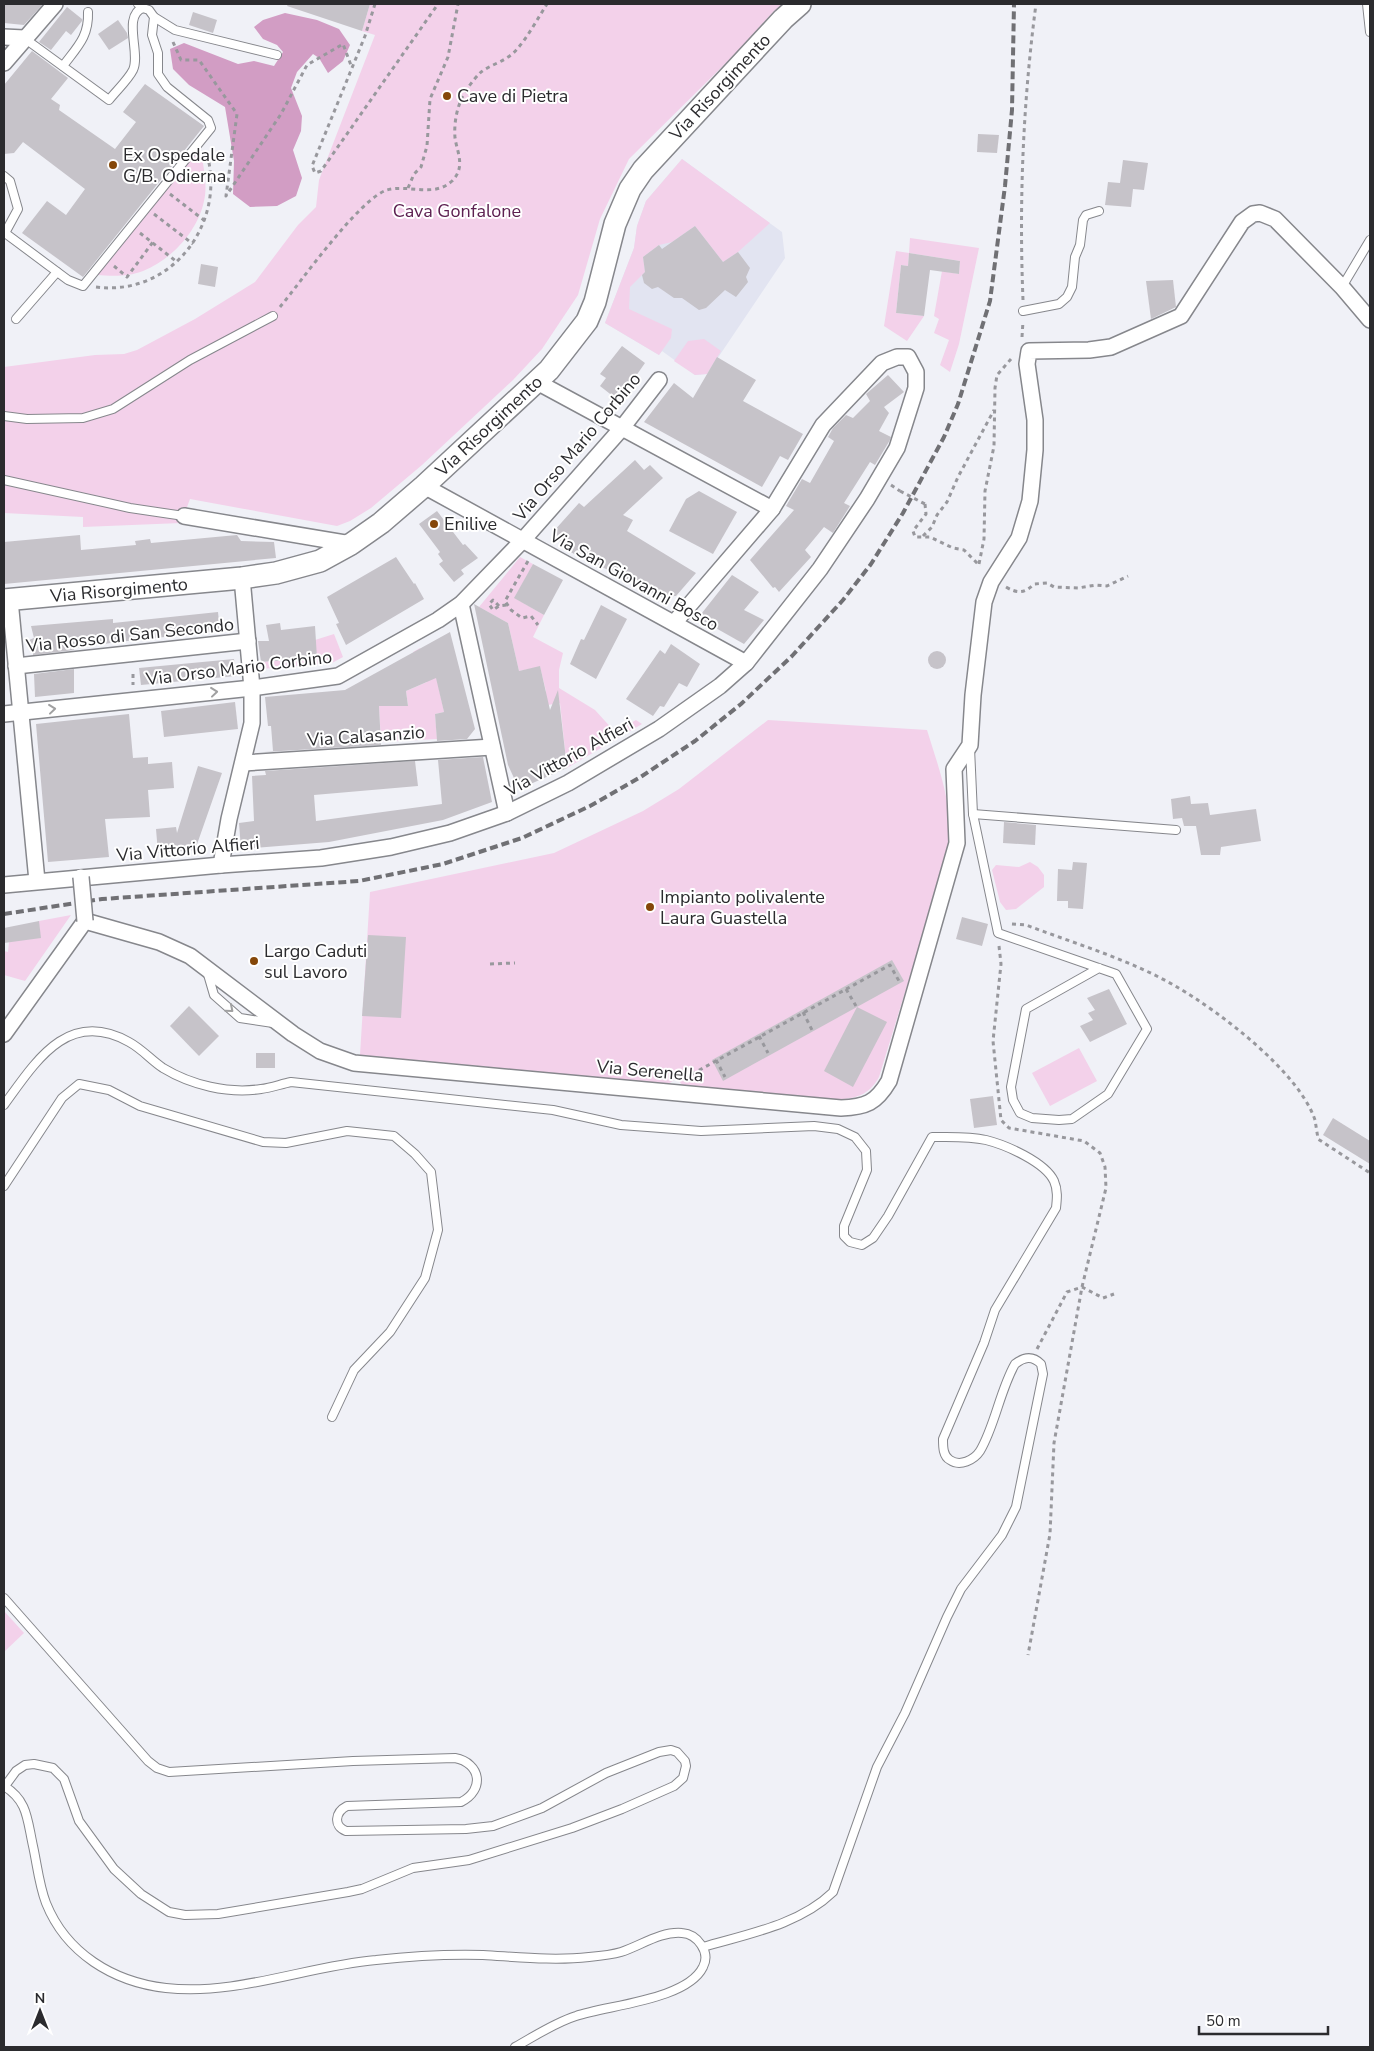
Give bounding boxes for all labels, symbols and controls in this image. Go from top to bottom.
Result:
street label: Via Risorgimento [663,28,776,146]
place label: Cave di Pietra [457,84,568,108]
marker: Cave di Pietra [441,90,453,102]
place label: Ex Ospedale G/B. Odierna [123,143,226,188]
marker: Ex Ospedale G/B. Odierna [107,159,119,171]
park label: Cava Gonfalone [393,199,521,223]
street label: Via Orso Mario Corbino [507,368,646,527]
street label: Via Risorgimento [430,370,548,483]
place label: Enilive [444,512,497,536]
marker: Enilive [428,518,440,530]
street label: Via San Giovanni Bosco [544,523,723,637]
street label: Via Risorgimento [48,572,189,608]
street label: Via Rosso di San Secondo [24,612,235,658]
street label: Via Orso Mario Corbino [144,645,333,691]
one-way arrow [210,687,218,698]
one-way arrow [49,704,57,715]
street label: Via Vittorio Alfieri [500,712,638,803]
street label: Via Calasanzio [305,720,426,752]
street label: Via Vittorio Alfieri [115,831,260,867]
place label: Impianto polivalente Laura Guastella [660,885,825,930]
marker: Impianto polivalente Laura Guastella [644,901,656,913]
place label: Largo Caduti sul Lavoro [264,939,367,984]
marker: Largo Caduti sul Lavoro [248,955,260,967]
one-way arrow [224,1003,233,1012]
street label: Via Serenella [595,1054,704,1088]
north arrow [15,1986,65,2036]
text: N [35,1989,45,2008]
scale bar [1199,2004,1328,2036]
text: 50 m [1206,2011,1241,2031]

